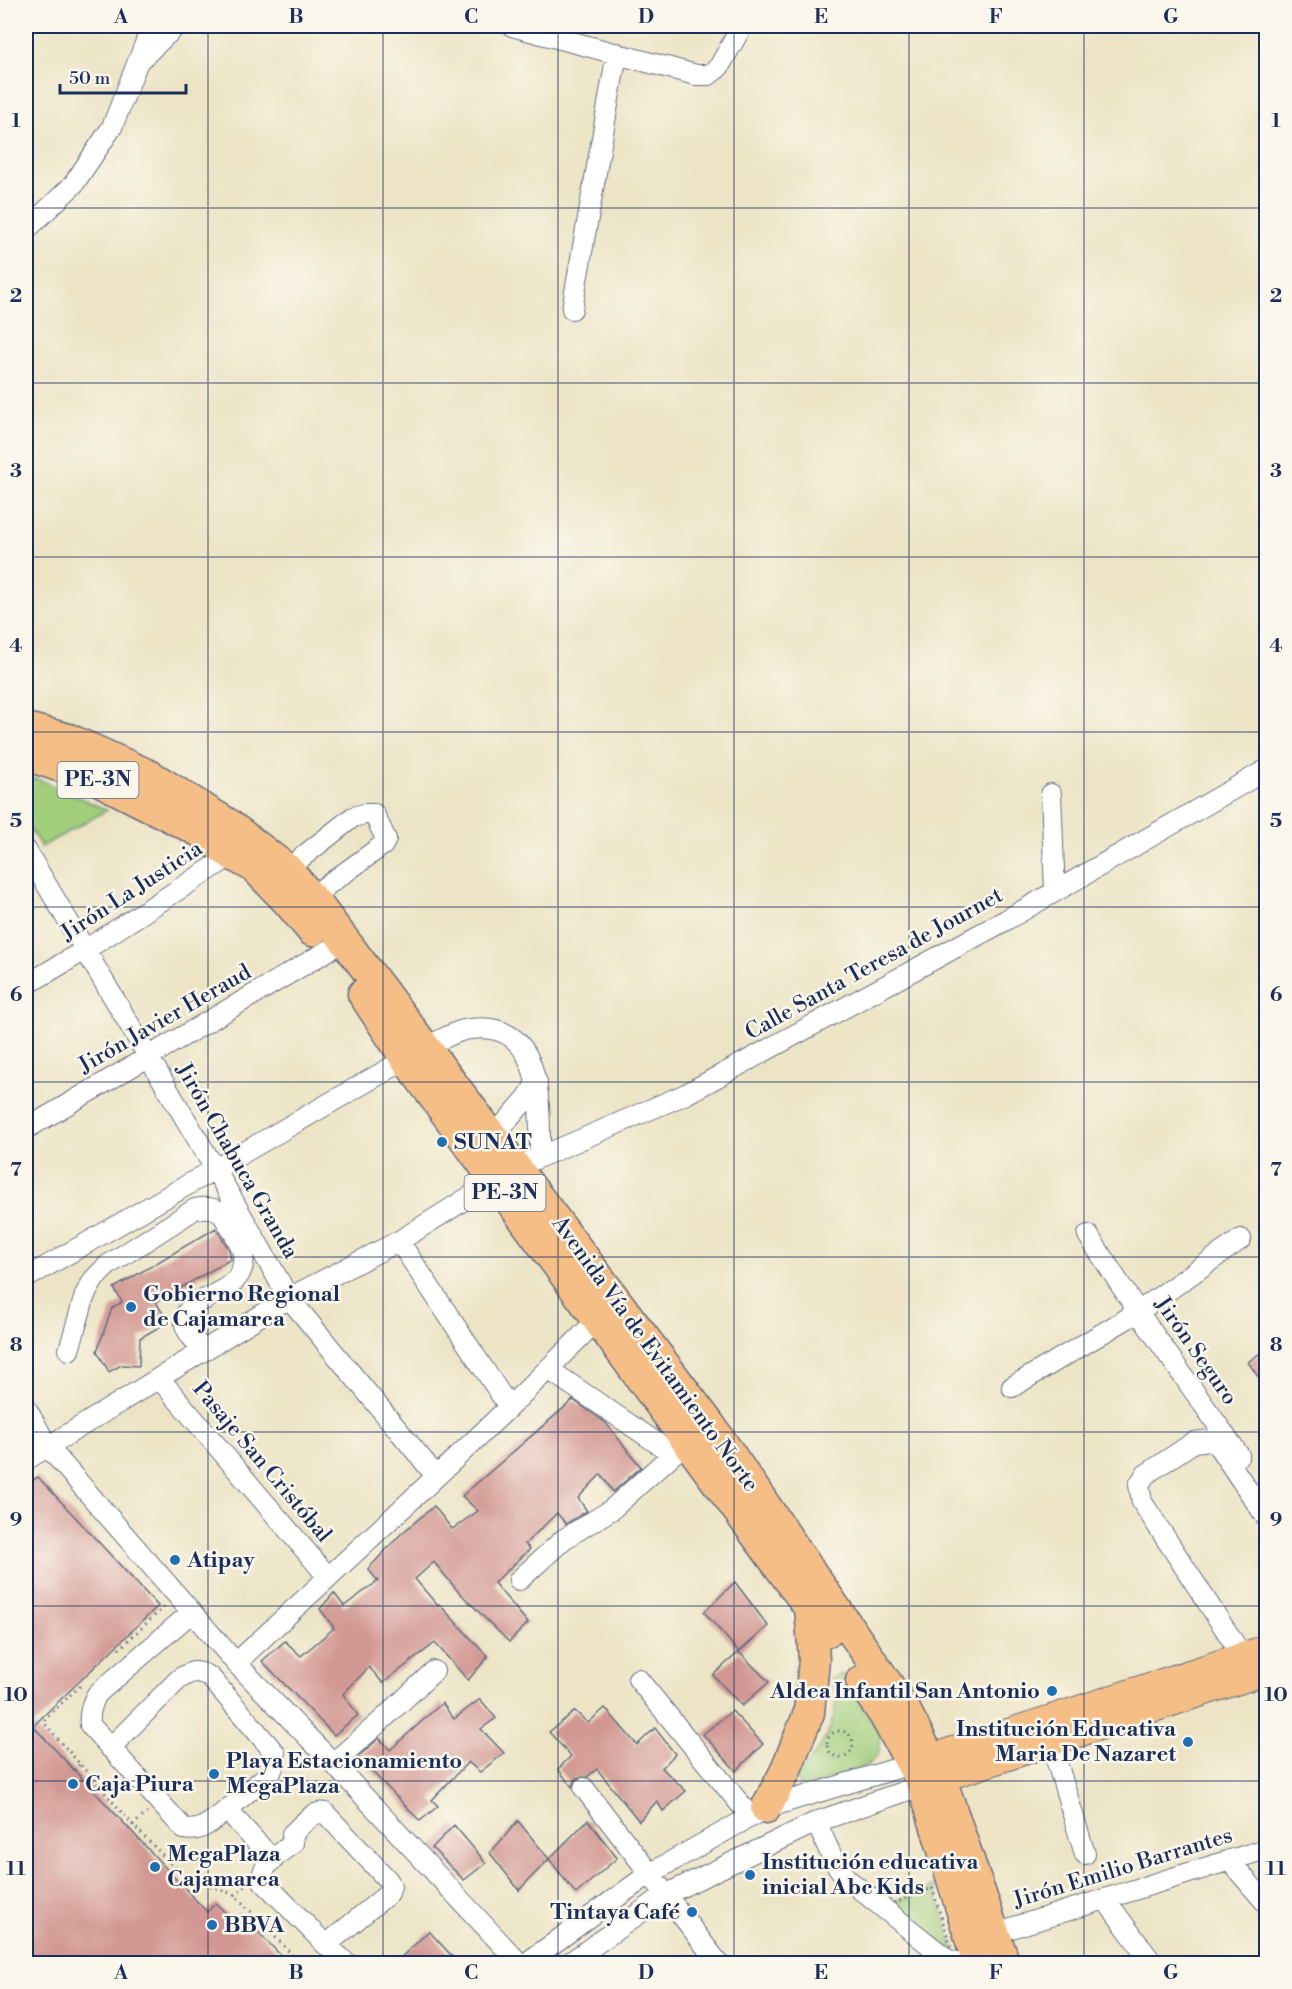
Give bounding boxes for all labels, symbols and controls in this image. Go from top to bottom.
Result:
text: A [113,5,129,30]
text: B [288,5,304,30]
text: C [464,5,478,30]
text: D [638,5,654,30]
text: E [814,5,828,30]
text: F [989,5,1003,30]
text: G [1163,5,1179,30]
scale bar [60,57,186,95]
text: 50 m [69,67,111,90]
text: 1 [11,109,21,134]
text: 1 [1271,109,1281,134]
text: 2 [10,284,22,309]
text: 2 [1270,284,1282,309]
text: 3 [10,459,22,484]
text: 3 [1270,459,1282,484]
text: 4 [9,634,23,659]
text: 4 [1269,634,1283,659]
road number: PE-3N [57,762,138,798]
text: 5 [10,809,22,834]
text: 5 [1270,809,1282,834]
street label: Jirón La Justicia [55,835,208,947]
street label: Calle Santa Teresa de Journet [741,882,1008,1046]
street label: Jirón Javier Heraud [73,958,256,1080]
text: 6 [10,983,23,1008]
text: 6 [1270,983,1283,1008]
street label: Jirón Chabuca Granda [169,1058,304,1264]
place label: SUNAT [454,1129,532,1156]
marker: SUNAT [435,1135,449,1149]
text: 7 [10,1158,22,1183]
text: 7 [1270,1158,1282,1183]
road number: PE-3N [464,1175,546,1211]
street label: Avenida Vía de Evitamiento Norte [545,1210,764,1497]
place label: Gobierno Regional de Cajamarca [143,1281,340,1333]
street label: Jirón Seguro [1148,1291,1243,1410]
marker: Gobierno Regional de Cajamarca [124,1300,138,1314]
text: 8 [10,1333,23,1358]
text: 8 [1270,1333,1283,1358]
street label: Pasaje San Cristóbal [187,1376,338,1548]
text: 9 [10,1508,22,1533]
text: 9 [1270,1508,1282,1533]
place label: Atipay [186,1547,255,1574]
marker: Atipay [168,1553,182,1567]
place label: Aldea Infantil San Antonio [769,1678,1040,1705]
text: 10 [4,1683,28,1708]
text: 10 [1264,1683,1288,1708]
marker: Aldea Infantil San Antonio [1045,1684,1059,1698]
place label: Institución Educativa Maria De Nazaret [956,1716,1177,1768]
marker: Institución Educativa Maria De Nazaret [1181,1735,1195,1749]
place label: Playa Estacionamiento MegaPlaza [226,1748,462,1800]
marker: Playa Estacionamiento MegaPlaza [207,1767,221,1781]
place label: Caja Piura [85,1771,195,1798]
marker: Caja Piura [66,1777,80,1791]
street label: Jirón Emilio Barrantes [1009,1822,1236,1914]
place label: MegaPlaza Cajamarca [167,1841,282,1893]
place label: Institución educativa inicial Abc Kids [762,1849,979,1901]
text: 11 [6,1857,26,1882]
text: 11 [1266,1857,1286,1882]
marker: MegaPlaza Cajamarca [148,1860,162,1874]
marker: Institución educativa inicial Abc Kids [743,1868,757,1882]
place label: Tintaya Café [550,1899,680,1926]
marker: Tintaya Café [685,1905,699,1919]
place label: BBVA [224,1912,285,1939]
marker: BBVA [205,1918,219,1932]
text: A [113,1961,129,1986]
text: B [288,1961,304,1986]
text: C [464,1961,478,1986]
text: D [638,1961,654,1986]
text: E [814,1961,828,1986]
text: F [989,1961,1003,1986]
text: G [1163,1961,1179,1986]

